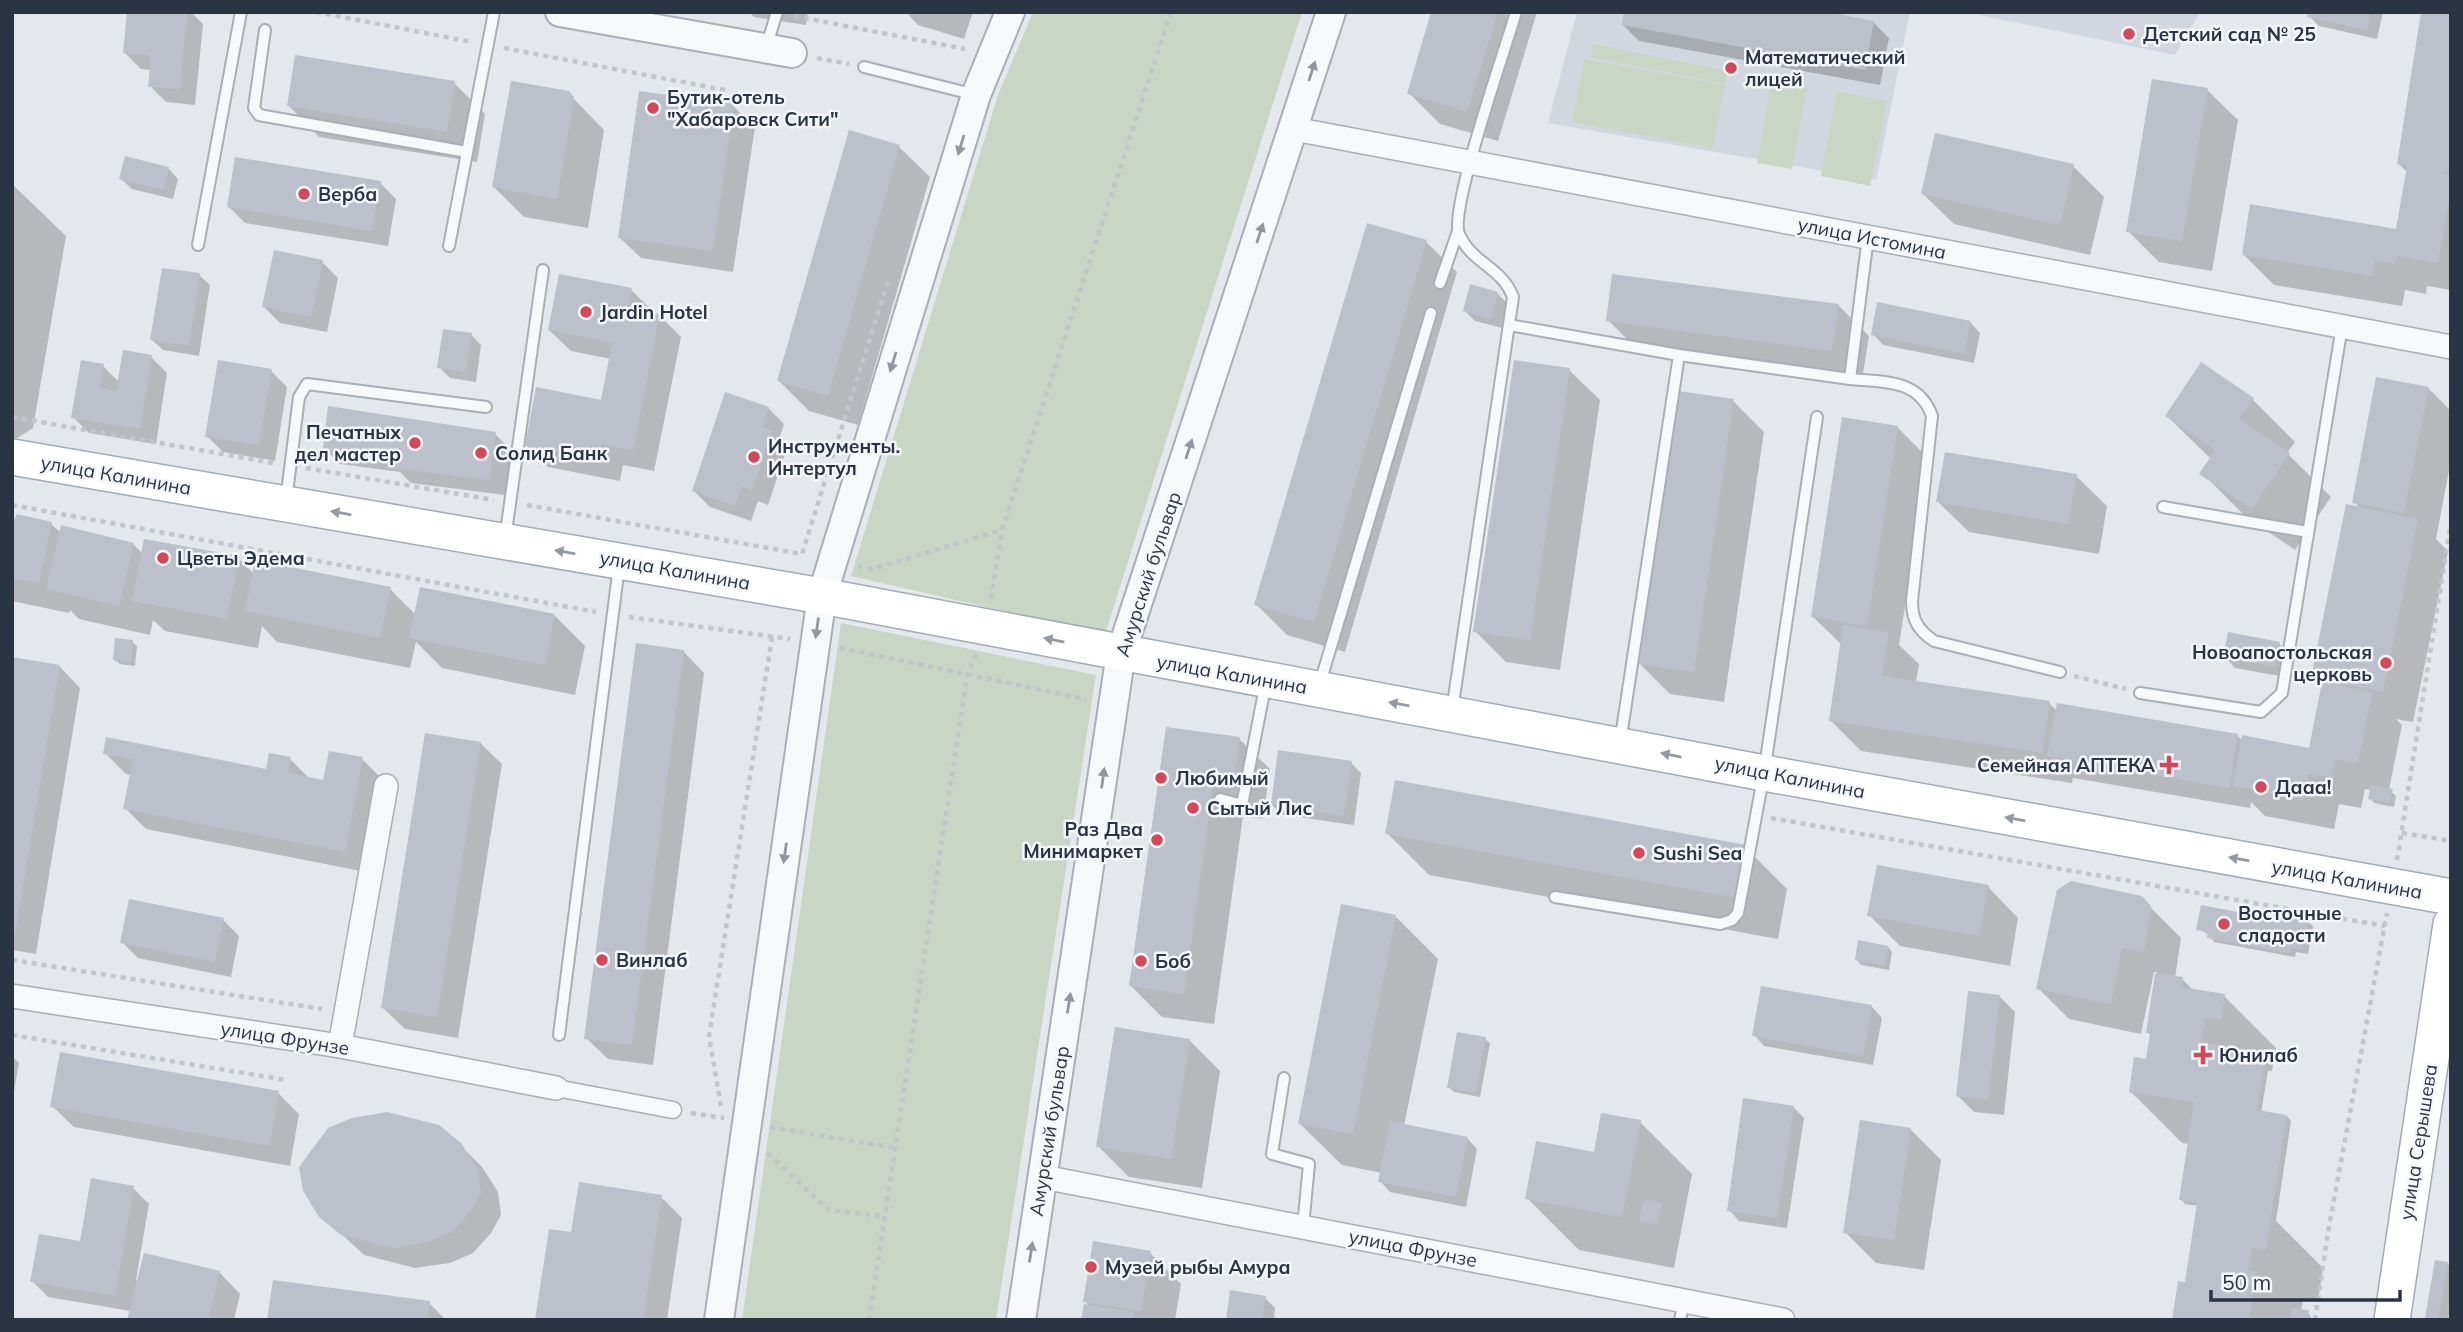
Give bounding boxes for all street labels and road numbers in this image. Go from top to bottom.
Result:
street label: улица Истомина [1796,212,1948,264]
street label: улица Калинина [39,450,193,500]
street label: Амурский бульвар [1110,488,1186,660]
street label: улица Калинина [598,545,752,595]
street label: улица Калинина [1155,649,1309,699]
street label: улица Калинина [1713,751,1867,803]
street label: улица Калинина [2270,854,2424,904]
street label: улица Фрунзе [219,1016,351,1060]
street label: Амурский бульвар [1024,1044,1074,1218]
street label: улица Серышева [2394,1062,2442,1222]
street label: улица Фрунзе [1347,1224,1479,1272]

